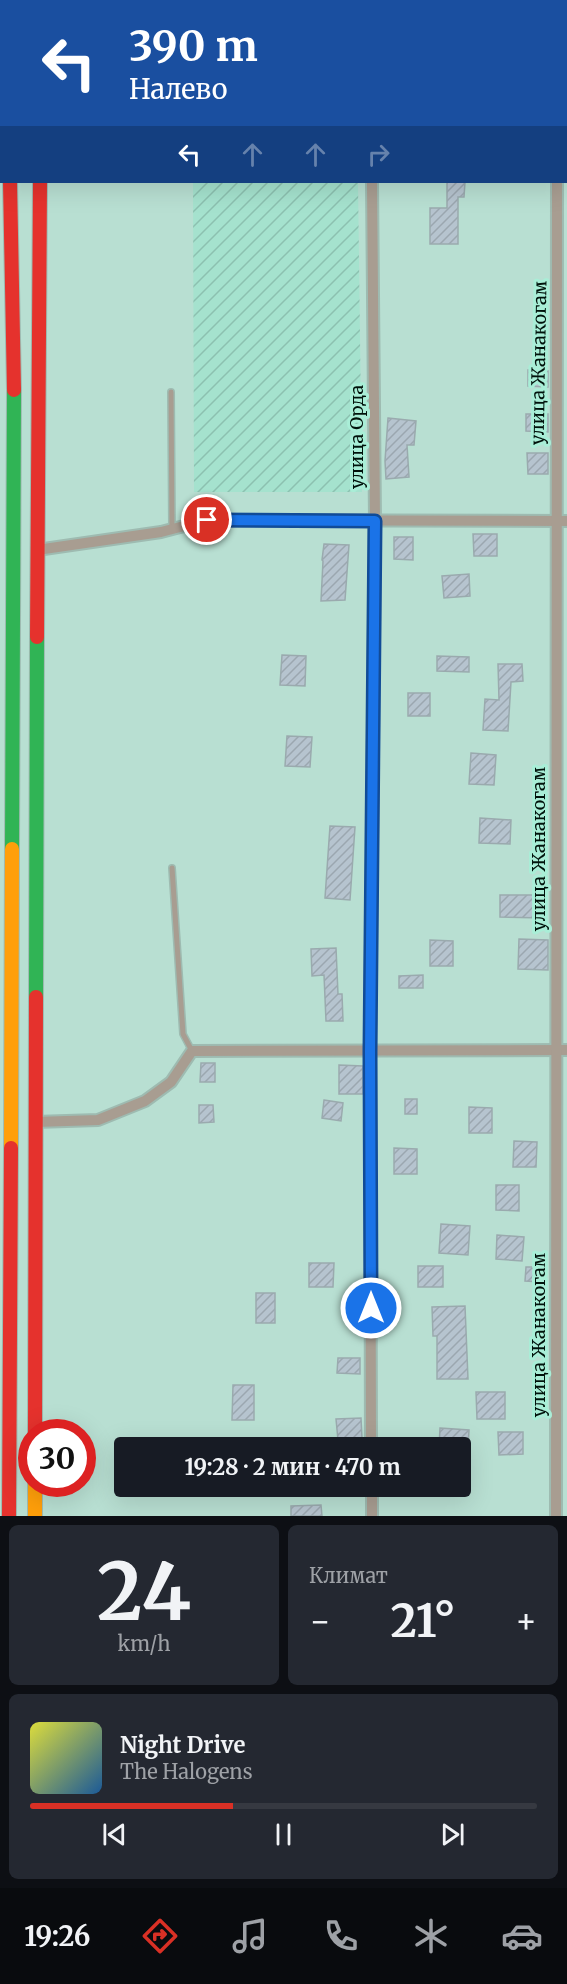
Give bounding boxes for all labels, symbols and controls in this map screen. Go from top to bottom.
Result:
text: 390 m [129,20,258,72]
icon: left [30,24,108,102]
text: Налево [129,72,227,106]
icon: left [173,138,206,171]
icon: ahead [236,138,269,171]
icon: ahead [299,138,332,171]
icon: right [362,138,395,171]
street label: улица Жанакогам [526,280,551,445]
street label: улица Орда [345,385,368,489]
pin [181,494,232,545]
icon: arrive [190,503,223,536]
street label: улица Жанакогам [527,766,550,931]
street label: улица Жанакогам [527,1252,550,1417]
position arrow [339,1276,403,1340]
speed limit sign: 30 [18,1419,96,1497]
text: 19:28 · 2 мин · 470 m [184,1453,401,1481]
text: 24 [97,1543,191,1641]
text: Климат [309,1563,388,1588]
text: 21° [390,1593,456,1649]
text: − [309,1601,331,1642]
text: + [515,1601,537,1642]
text: km/h [118,1631,170,1656]
text: Night Drive [120,1731,245,1759]
text: The Halogens [120,1759,252,1784]
icon: previous [98,1818,131,1851]
icon: pause [267,1818,300,1851]
icon: next [436,1818,469,1851]
icon: directions [139,1915,181,1957]
icon: music [229,1915,271,1957]
icon: phone [320,1915,362,1957]
icon: climate [410,1915,452,1957]
icon: car [501,1915,543,1957]
text: 19:26 [24,1919,90,1953]

